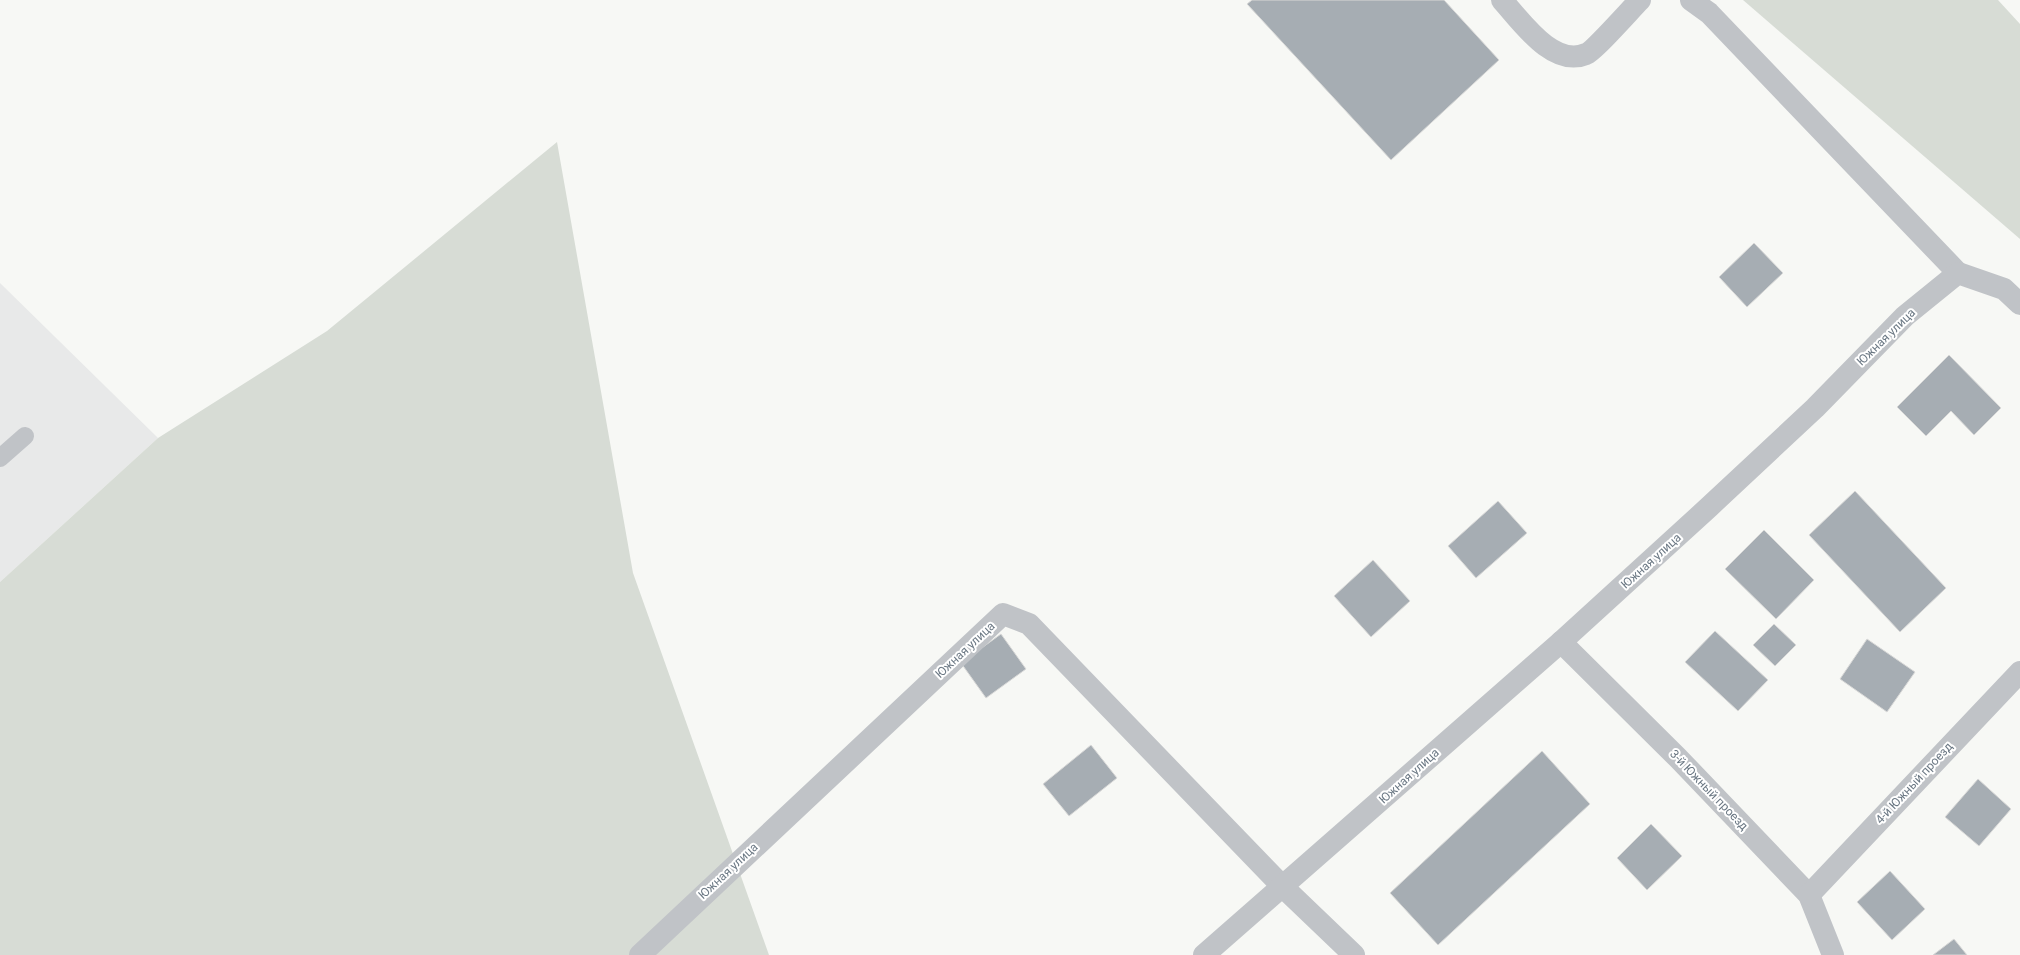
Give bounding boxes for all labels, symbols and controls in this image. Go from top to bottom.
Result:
street label: Южная улица [1854,306,1918,368]
street label: Южная улица [1618,530,1684,592]
street label: Южная улица [932,619,998,681]
street label: 4-й Южный проезд [1873,739,1955,827]
street label: Южная улица [1376,745,1442,807]
street label: 3-й Южный проезд [1667,747,1751,833]
street label: Южная улица [695,840,761,902]

